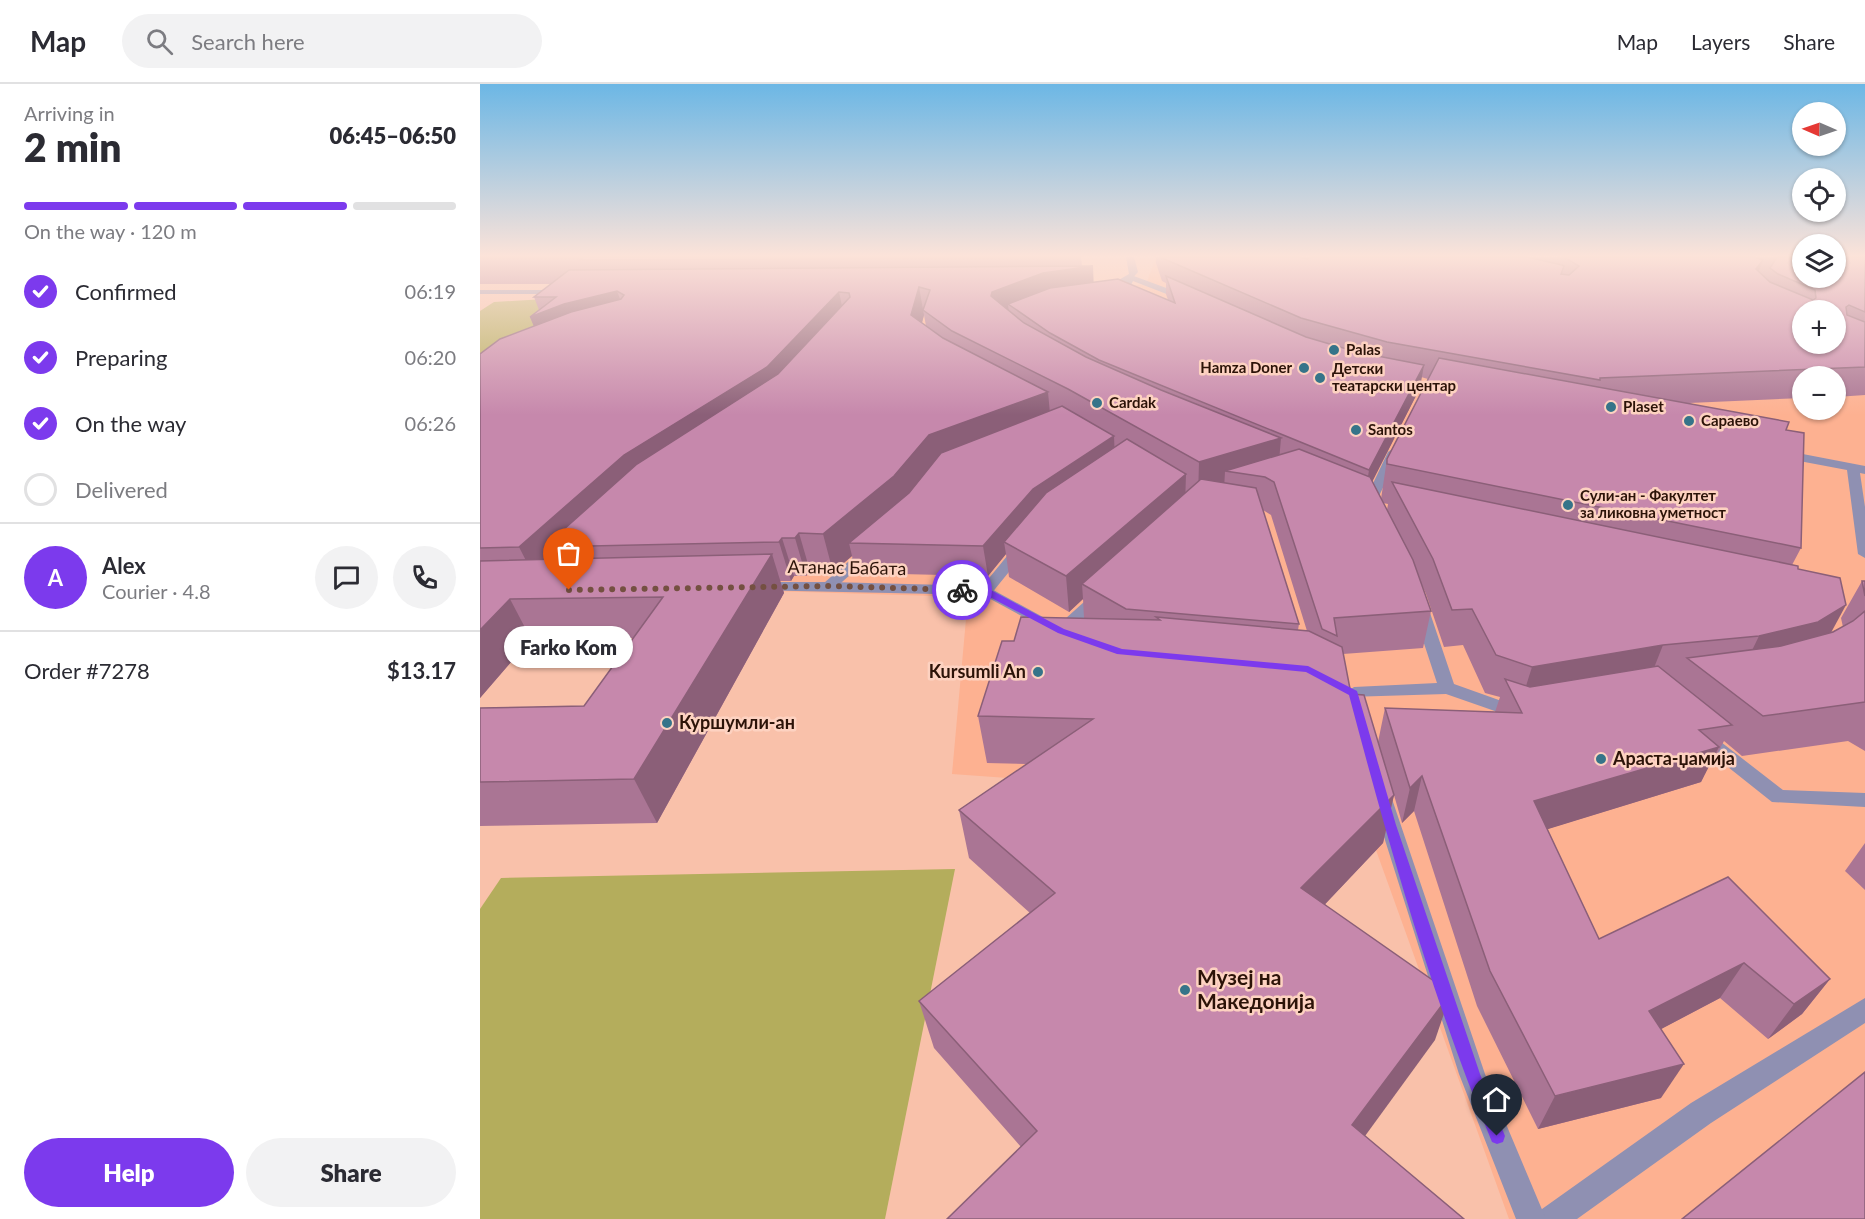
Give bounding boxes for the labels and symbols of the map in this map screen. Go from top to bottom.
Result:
north arrow [1792,102,1846,156]
place label: Palas [1346,340,1381,358]
marker: Palas [1327,343,1341,357]
place label: Hamza Doner [1200,358,1292,376]
place label: Детски театарски центар [1332,359,1456,394]
marker: Hamza Doner [1297,361,1311,375]
marker: Детски театарски центар [1313,371,1327,385]
place label: Cardak [1109,393,1157,411]
marker: Cardak [1090,396,1104,410]
place label: Plaset [1623,397,1664,415]
marker: Plaset [1604,400,1618,414]
place label: Сараево [1701,411,1759,429]
marker: Сараево [1682,414,1696,428]
place label: Santos [1368,420,1413,438]
marker: Santos [1349,423,1363,437]
place label: Сули-ан - Факултет за ликовна уметност [1580,486,1726,521]
marker: Сули-ан - Факултет за ликовна уметност [1561,498,1575,512]
pin [543,528,594,590]
street label: Атанас Бабата [788,555,907,579]
courier [932,560,992,620]
callout: Farko Kom [505,626,634,668]
place label: Kursumli An [929,660,1026,682]
marker: Kursumli An [1031,665,1045,679]
place label: Куршумли-ан [679,711,795,733]
marker: Куршумли-ан [660,716,674,730]
place label: Араста-џамија [1612,747,1735,769]
marker: Араста-џамија [1594,752,1608,766]
place label: Музеј на Македонија [1197,964,1315,1013]
marker: Музеј на Македонија [1178,983,1192,997]
pin [1471,1074,1522,1136]

